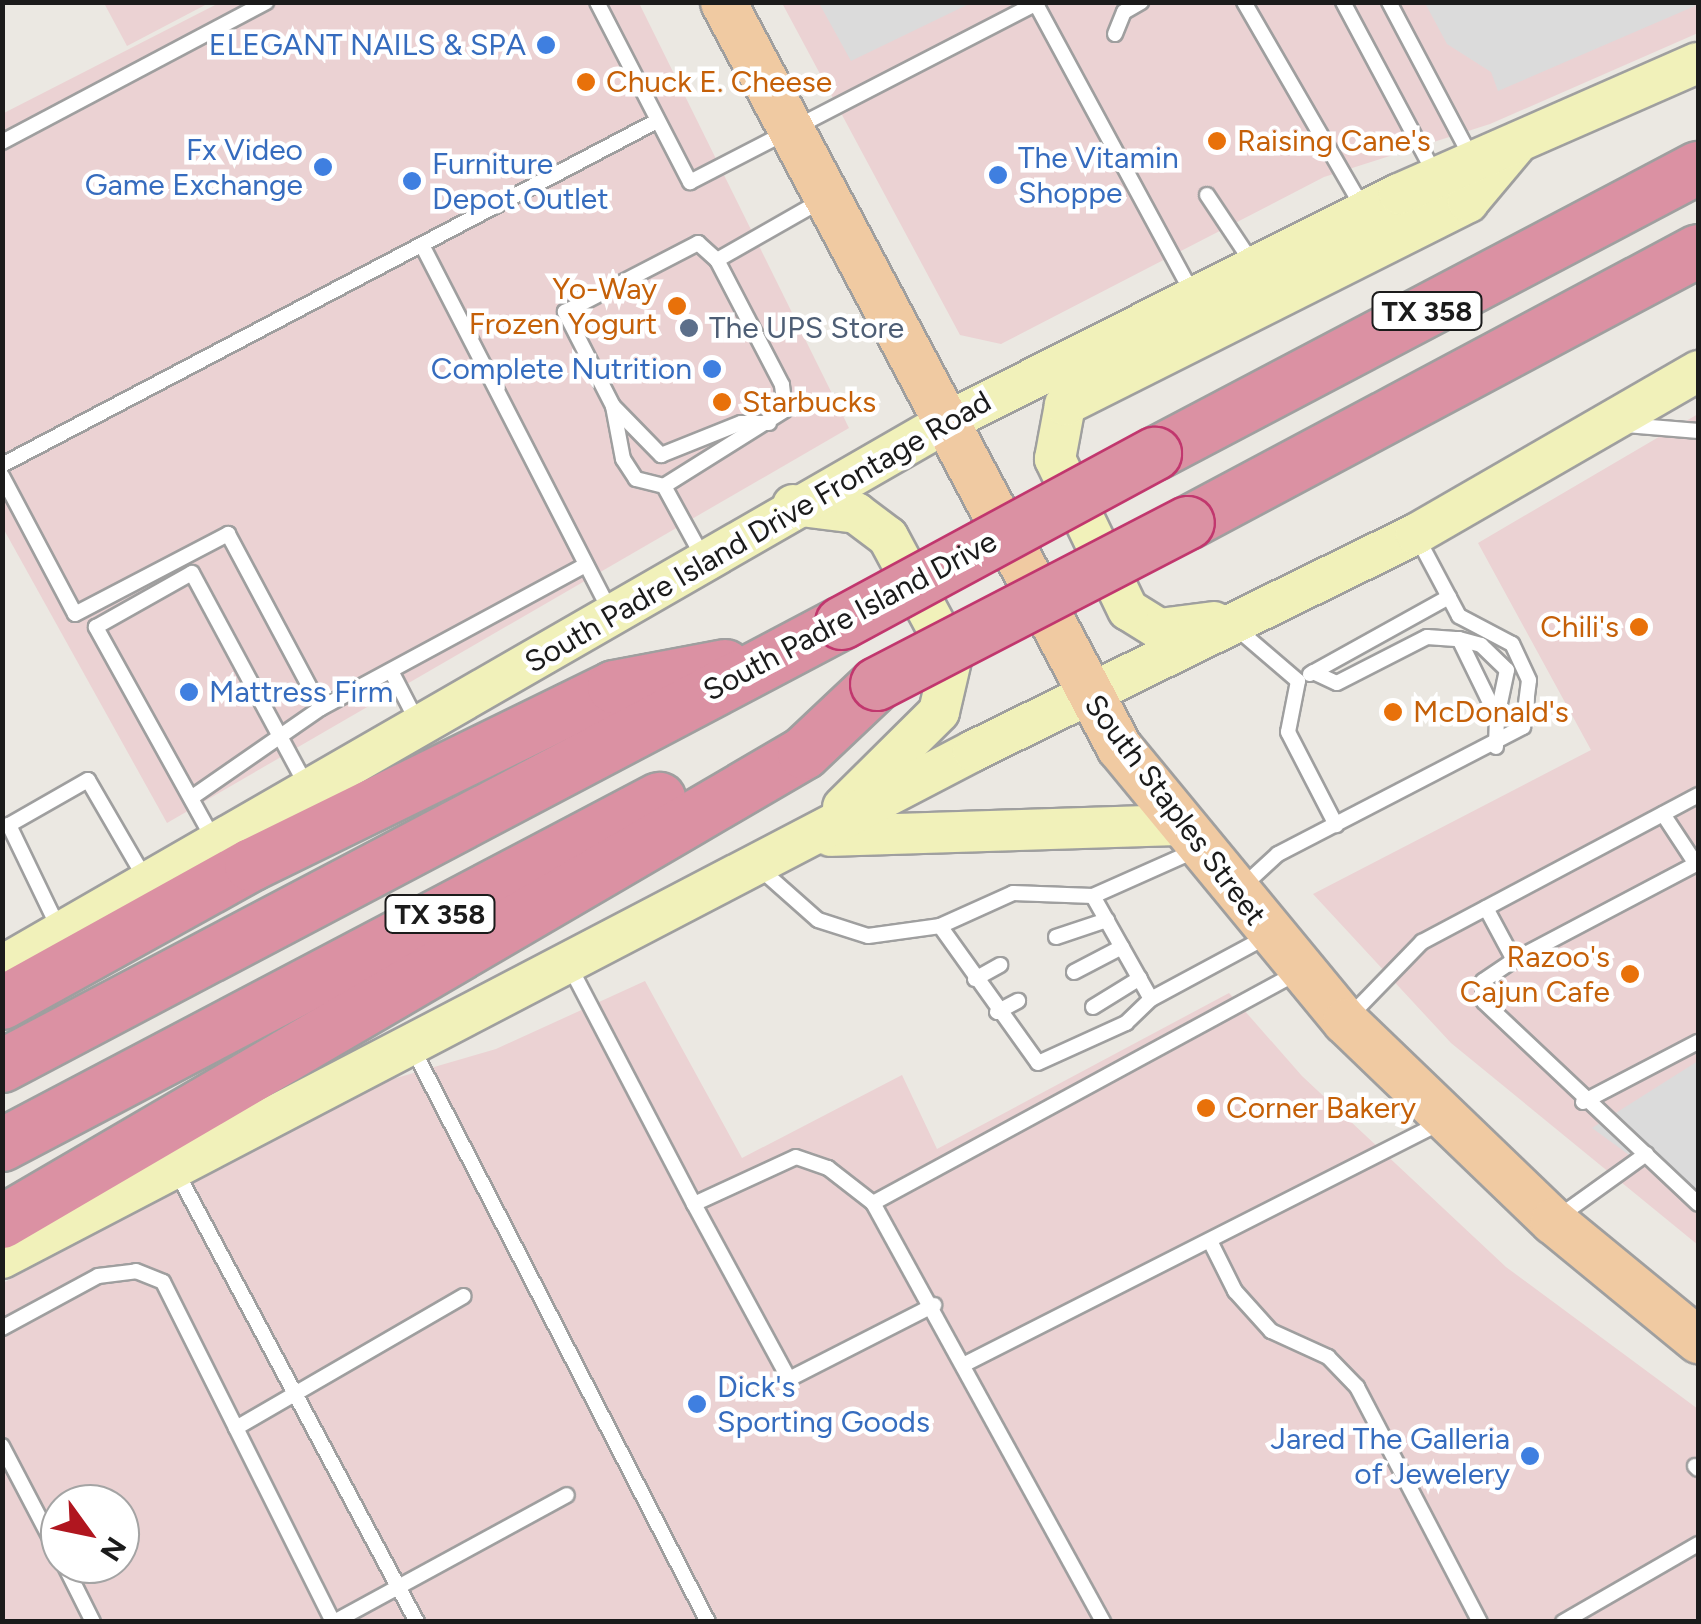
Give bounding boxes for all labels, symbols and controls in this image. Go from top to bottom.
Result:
place label: ELEGANT NAILS & SPA [209,27,526,63]
marker: ELEGANT NAILS & SPA [535,34,557,56]
place label: Chuck E. Cheese [606,64,832,100]
marker: Chuck E. Cheese [575,71,597,93]
place label: Raising Cane's [1237,123,1431,159]
marker: Raising Cane's [1206,130,1228,152]
place label: Fx Video Game Exchange [85,132,303,202]
place label: The Vitamin Shoppe [1018,140,1179,210]
place label: Furniture Depot Outlet [432,146,609,216]
marker: Fx Video Game Exchange [312,156,334,178]
marker: The Vitamin Shoppe [987,164,1009,186]
marker: Furniture Depot Outlet [401,170,423,192]
place label: Yo-Way Frozen Yogurt [469,271,657,342]
road number: TX 358 [1370,288,1484,334]
marker: Yo-Way Frozen Yogurt [666,295,688,317]
place label: The UPS Store [709,310,904,346]
marker: The UPS Store [678,317,700,339]
place label: Complete Nutrition [431,351,692,387]
marker: Complete Nutrition [701,358,723,380]
street label: South Padre Island Drive Frontage Road [519,383,997,681]
place label: Starbucks [742,384,876,420]
marker: Starbucks [711,391,733,413]
street label: South Padre Island Drive [697,523,1003,709]
place label: Chili's [1540,609,1619,645]
marker: Chili's [1628,616,1650,638]
place label: Mattress Firm [209,674,393,710]
marker: Mattress Firm [178,681,200,703]
street label: South Staples Street [1077,688,1273,932]
place label: McDonald's [1413,694,1569,730]
marker: McDonald's [1382,701,1404,723]
road number: TX 358 [382,891,498,937]
place label: Razoo's Cajun Cafe [1460,939,1610,1010]
marker: Razoo's Cajun Cafe [1619,963,1641,985]
place label: Corner Bakery [1226,1090,1416,1126]
marker: Corner Bakery [1195,1097,1217,1119]
place label: Dick's Sporting Goods [717,1369,930,1440]
marker: Dick's Sporting Goods [686,1393,708,1415]
place label: Jared The Galleria of Jewelery [1271,1421,1510,1492]
marker: Jared The Galleria of Jewelery [1519,1445,1541,1467]
north arrow [40,1484,140,1584]
text: N [93,1531,134,1568]

